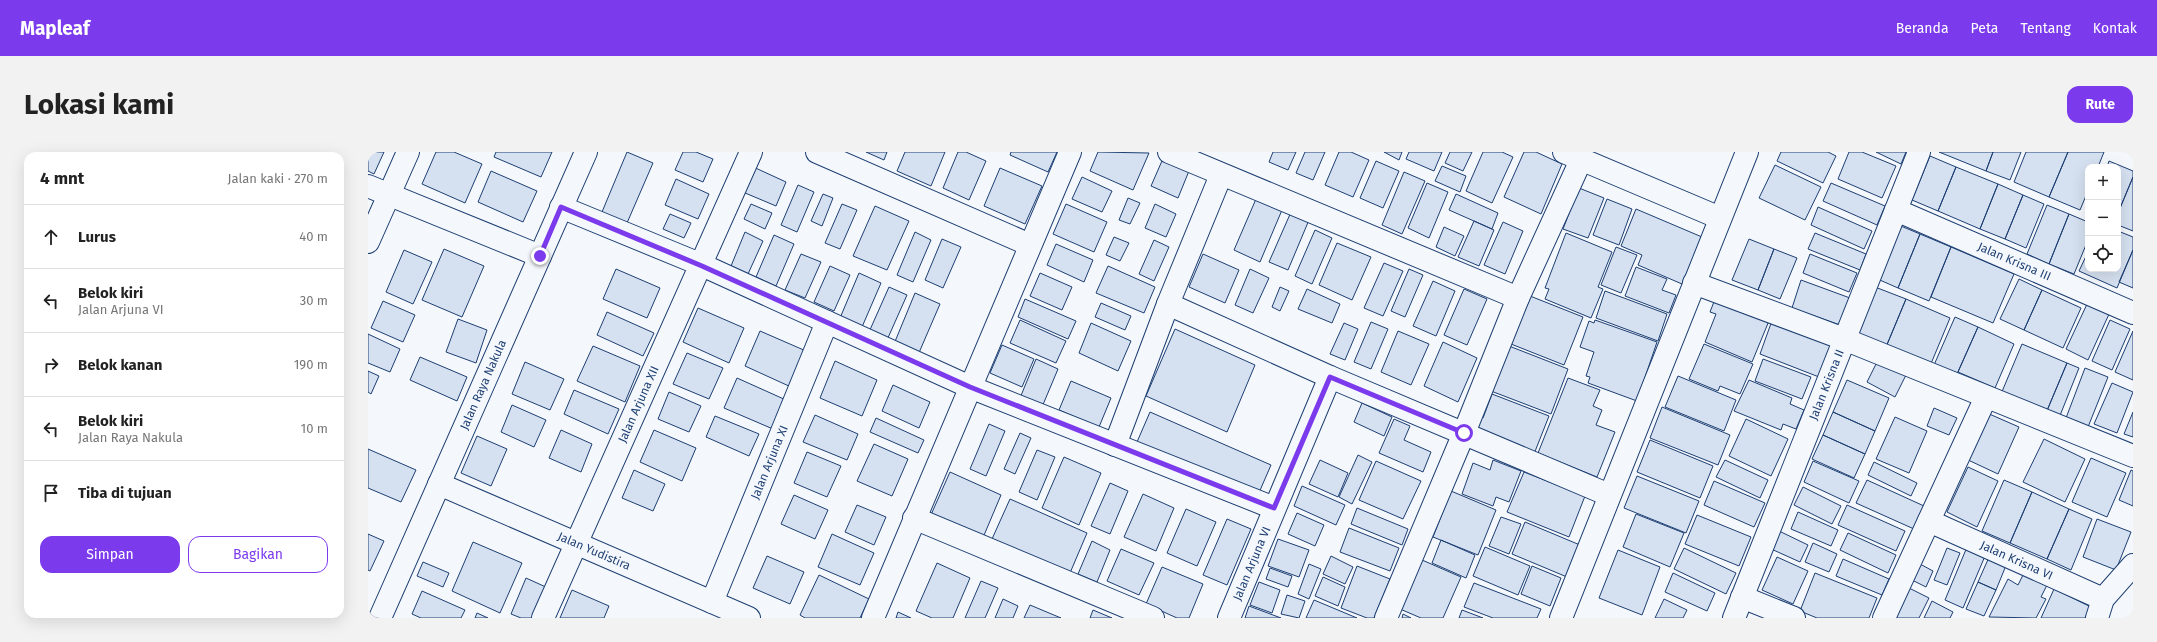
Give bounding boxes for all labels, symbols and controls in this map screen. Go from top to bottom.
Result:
text: Mapleaf [20,17,90,40]
text: Beranda [1896,20,1949,37]
text: Peta [1971,20,1998,37]
text: Tentang [2020,20,2071,37]
text: Kontak [2093,20,2137,37]
button: Rute [2067,86,2133,123]
text: Lokasi kami [24,88,174,121]
map controls [2085,164,2121,272]
button: + [2085,164,2121,200]
text: 4 mnt [40,168,84,189]
text: Jalan kaki · 270 m [228,171,328,186]
button: − [2085,200,2121,236]
icon: ahead [40,226,62,248]
text: Lurus [78,228,116,246]
text: 40 m [299,229,328,244]
button: locate [2085,236,2121,272]
street label: Jalan Krisna III [1976,239,2053,283]
route end [531,247,549,265]
text: Belok kiri [78,284,143,302]
icon: left [40,290,62,312]
text: 30 m [300,293,328,308]
text: Jalan Arjuna VI [78,302,164,317]
street label: Jalan Raya Nakula [457,338,509,432]
street label: Jalan Krisna II [1806,347,1847,422]
icon: right [40,354,62,376]
text: Belok kanan [78,356,162,374]
text: 190 m [294,357,328,372]
street label: Jalan Arjuna XII [615,364,662,445]
text: Belok kiri [78,412,143,430]
icon: left [40,418,62,440]
text: 10 m [301,421,328,436]
street label: Jalan Arjuna XI [748,423,791,501]
route start [1455,424,1473,442]
text: Jalan Raya Nakula [78,430,183,445]
icon: arrive [40,482,62,504]
text: Tiba di tujuan [78,484,172,502]
street label: Jalan Arjuna VI [1230,524,1274,603]
street label: Jalan Yudistira [556,529,633,573]
button: Simpan [40,536,180,573]
button: Bagikan [188,536,328,573]
street label: Jalan Krisna VI [1978,538,2055,583]

